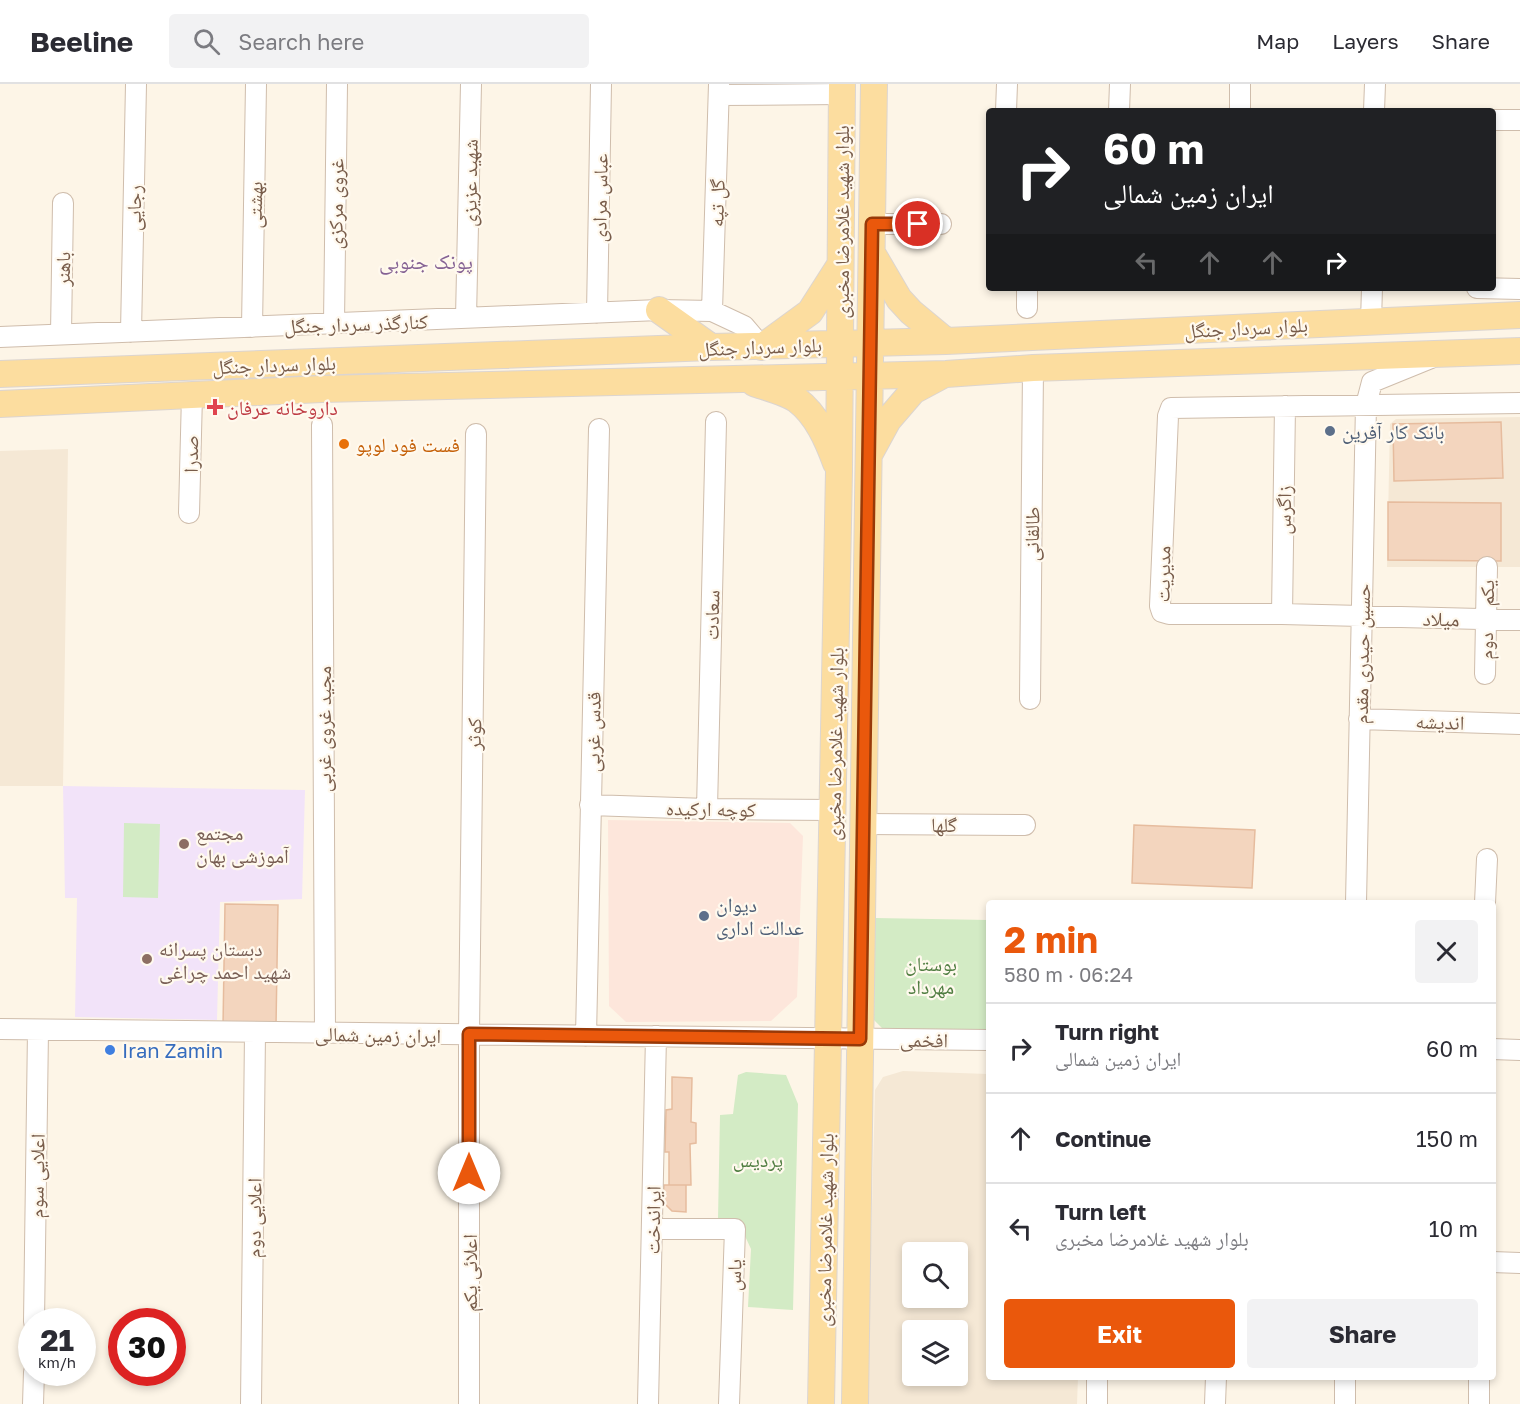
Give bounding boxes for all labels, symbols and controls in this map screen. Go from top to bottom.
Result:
search box [169,14,589,68]
text: Beeline [30,25,133,58]
icon: search [190,25,223,58]
text: Search here [238,28,364,55]
text: Map [1256,28,1299,54]
text: Layers [1332,28,1399,54]
text: Share [1432,28,1490,54]
text: 60 m [1103,123,1204,173]
street label: بلوار شهید غلامرضا مخبری [829,125,854,319]
icon: right [1004,132,1082,210]
street label: شهید عزیزی [456,139,483,227]
street label: عباس مرادی [586,153,613,243]
street label: غروی مرکزی [322,158,349,250]
text: ایران زمین شمالی [1103,177,1274,209]
street label: گل تپه [703,178,730,228]
street label: بهشتی [242,181,267,229]
street label: رجایی [121,185,146,231]
pin [892,198,943,249]
icon: arrive [901,207,934,240]
icon: left [1130,246,1163,279]
icon: ahead [1193,246,1226,279]
icon: ahead [1256,246,1289,279]
icon: right [1319,246,1352,279]
district label: پونک جنوبی [379,248,473,275]
street label: باهنر [50,251,75,288]
street label: کنارگذر سردار جنگل [284,308,428,339]
street label: بلوار سردار جنگل [1184,312,1309,343]
street label: بلوار سردار جنگل [698,332,822,361]
street label: بلوار سردار جنگل [212,350,336,379]
place label: داروخانه عرفان [227,395,338,420]
marker: داروخانه عرفان [208,400,222,414]
place label: بانک کار آفرین [1342,419,1444,444]
marker: بانک کار آفرین [1323,424,1337,438]
place label: فست فود لوپو [356,432,460,457]
street label: صدرا [178,435,202,473]
marker: فست فود لوپو [337,437,351,451]
street label: زاگرس [1271,485,1296,535]
street label: طالقانی [1019,507,1044,561]
street label: مدیریت [1150,545,1175,603]
street label: یکم [1474,579,1501,607]
street label: حسین حیدری مقدم [1348,583,1377,724]
street label: سعادت [699,590,723,640]
street label: میلاد [1422,606,1460,631]
street label: دوم [1473,632,1500,660]
street label: بلوار شهید غلامرضا مخبری [820,647,849,841]
street label: مجید غروی غربی [311,666,336,792]
street label: قدس غربی [579,692,606,773]
street label: اندیشه [1415,708,1465,734]
street label: کوثر [461,717,485,752]
street label: کوچه ارکیده [666,795,756,821]
street label: گلها [931,812,957,837]
place label: مجتمع آموزشی بهان [196,820,290,868]
marker: مجتمع آموزشی بهان [177,837,191,851]
place label: دیوان عدالت اداری [716,892,804,940]
marker: دیوان عدالت اداری [697,909,711,923]
text: 2 min [1004,918,1098,961]
button: close [1415,920,1478,983]
place label: دبستان پسرانه شهید احمد چراغی [159,936,291,984]
park label: بوستان مهرداد [905,951,957,999]
marker: دبستان پسرانه شهید احمد چراغی [140,952,154,966]
text: 580 m · 06:24 [1004,962,1133,986]
text: Turn right [1055,1018,1159,1045]
street label: ایران زمین شمالی [315,1021,441,1048]
street label: افخمی [900,1027,948,1052]
icon: right [1004,1032,1037,1065]
text: 60 m [1426,1035,1478,1062]
place label: Iran Zamin [122,1038,223,1062]
marker: Iran Zamin [103,1043,117,1057]
text: ایران زمین شمالی [1055,1046,1181,1070]
icon: ahead [1004,1122,1037,1155]
text: Continue [1055,1125,1151,1152]
text: 150 m [1416,1125,1478,1152]
street label: اعلایی سوم [23,1133,52,1219]
street label: بلوار شهید غلامرضا مخبری [810,1133,839,1327]
position arrow [437,1141,501,1205]
park label: پردیس [733,1147,783,1172]
street label: اعلایی دوم [240,1178,269,1258]
street label: ایراندخت [639,1186,665,1254]
text: Turn left [1055,1198,1146,1225]
icon: left [1004,1212,1037,1245]
text: 10 m [1429,1215,1478,1242]
text: بلوار شهید غلامرضا مخبری [1055,1226,1249,1250]
street label: اعلائی یکم [457,1234,484,1312]
map controls [902,1242,968,1386]
button: search [902,1242,968,1308]
street label: یاس [720,1258,747,1292]
button: Exit [1004,1299,1235,1368]
button: Share [1247,1299,1478,1368]
speed limit sign: 30 [108,1308,186,1386]
button: layers [902,1320,968,1386]
text: 21 [40,1322,74,1358]
text: km/h [38,1353,76,1371]

